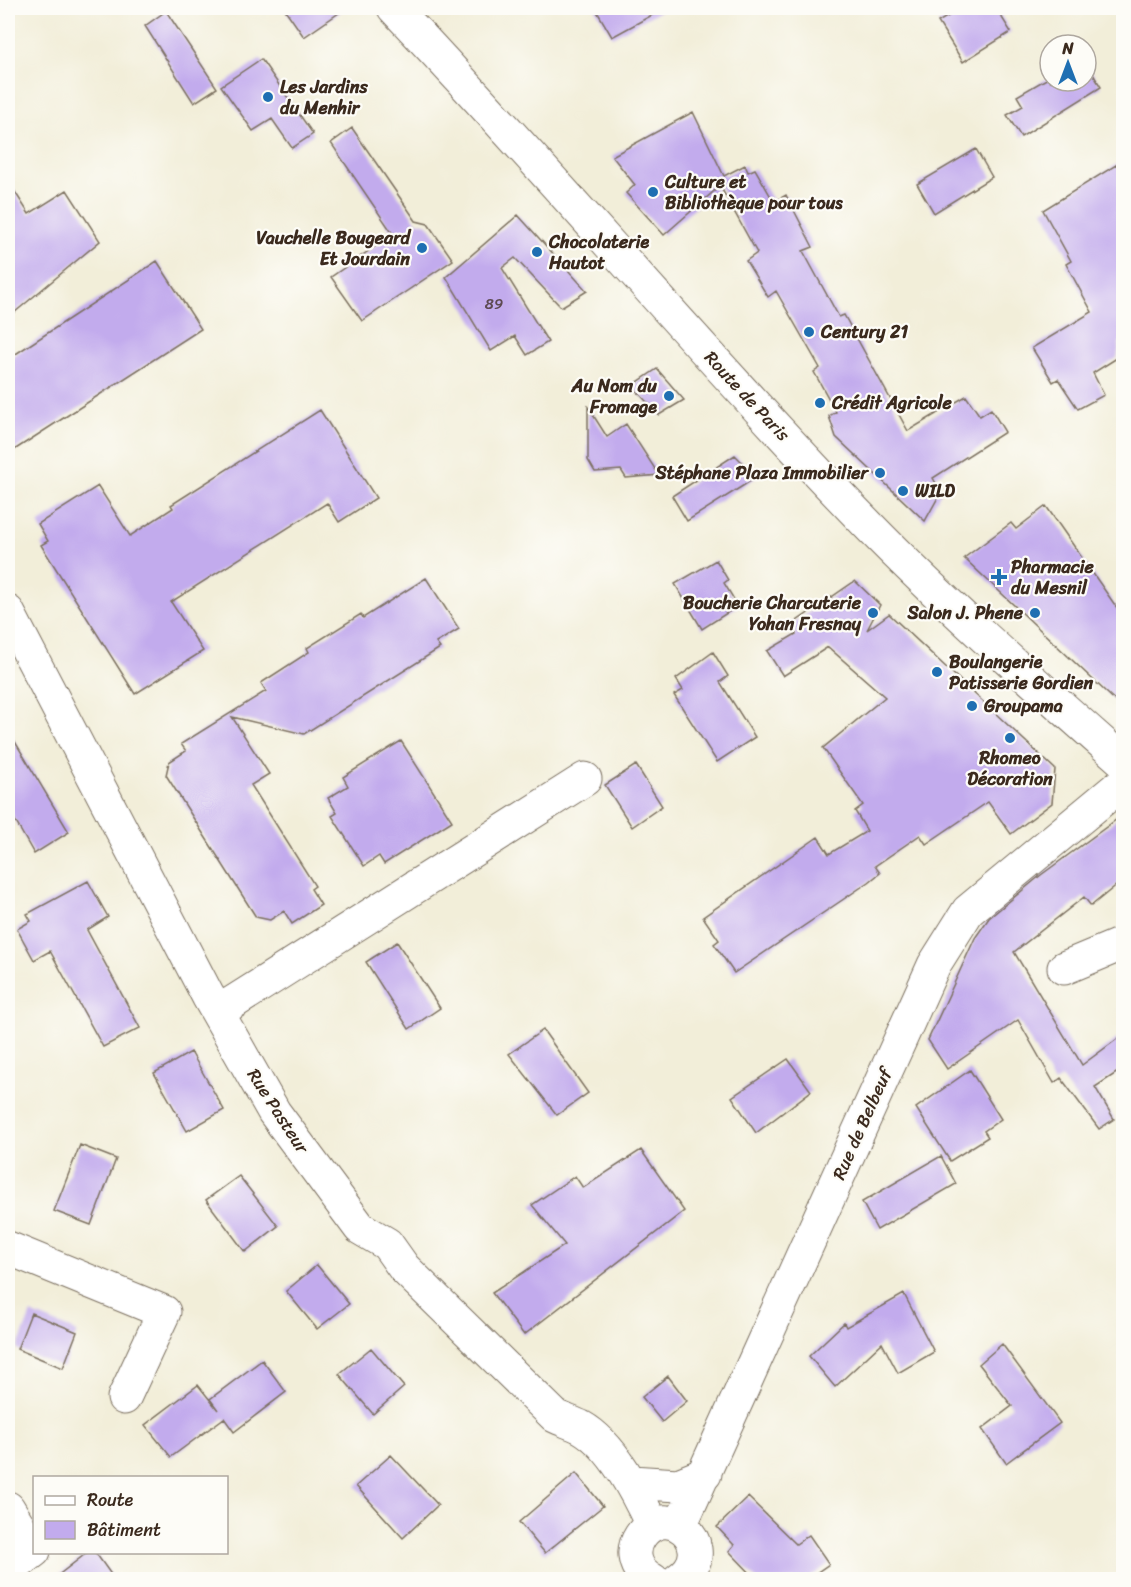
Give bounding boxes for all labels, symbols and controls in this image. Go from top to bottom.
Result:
north arrow [1038,33,1098,93]
text: N [1061,34,1074,63]
place label: Les Jardins du Menhir [280,71,369,124]
marker: Les Jardins du Menhir [261,90,275,104]
place label: Culture et Bibliothèque pour tous [664,166,843,219]
marker: Culture et Bibliothèque pour tous [646,185,660,199]
place label: Vauchelle Bougeard Et Jourdain [256,222,412,275]
place label: Chocolaterie Hautot [548,226,650,279]
marker: Vauchelle Bougeard Et Jourdain [415,241,429,255]
marker: Chocolaterie Hautot [530,245,544,259]
house number: 89 [485,291,503,317]
place label: Century 21 [820,316,908,348]
marker: Century 21 [802,325,816,339]
street label: Route de Paris [696,343,798,449]
place label: Au Nom du Fromage [571,370,657,423]
place label: Crédit Agricole [831,387,953,419]
marker: Au Nom du Fromage [662,389,676,403]
marker: Crédit Agricole [813,396,827,410]
place label: Stéphane Plaza Immobilier [654,457,870,489]
marker: Stéphane Plaza Immobilier [873,466,887,480]
place label: WILD [915,475,955,507]
marker: WILD [896,484,910,498]
place label: Pharmacie du Mesnil [1011,551,1095,604]
marker: Pharmacie du Mesnil [992,570,1006,584]
place label: Boucherie Charcuterie Yohan Fresnay [683,587,862,640]
place label: Salon J. Phene [906,597,1024,629]
marker: Boucherie Charcuterie Yohan Fresnay [866,606,880,620]
marker: Salon J. Phene [1028,606,1042,620]
place label: Boulangerie Patisserie Gordien [949,646,1094,699]
marker: Boulangerie Patisserie Gordien [930,665,944,679]
place label: Groupama [983,690,1063,722]
marker: Groupama [965,699,979,713]
marker: Rhomeo Décoration [1003,731,1017,745]
place label: Rhomeo Décoration [967,742,1053,795]
street label: Rue de Belbeuf [823,1060,902,1185]
street label: Rue Pasteur [238,1062,319,1162]
legend [33,1476,228,1554]
text: Route [87,1484,134,1516]
text: Bâtiment [87,1514,161,1546]

